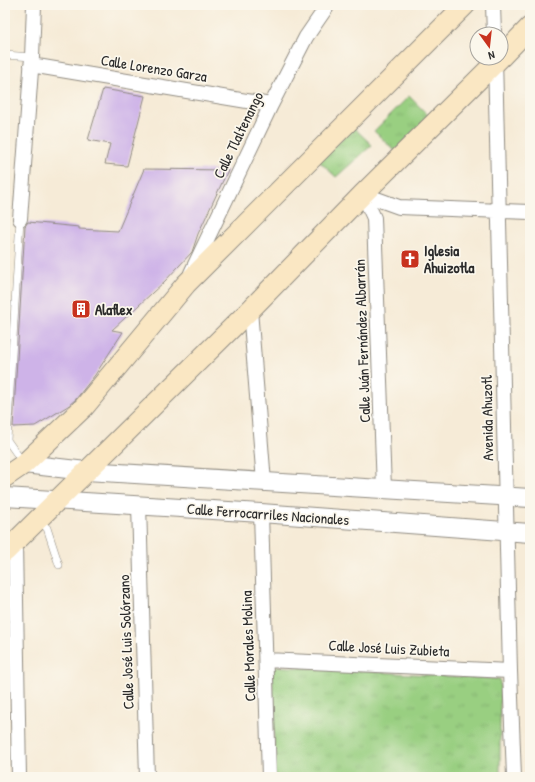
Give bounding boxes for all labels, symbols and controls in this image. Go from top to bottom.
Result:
north arrow [469,26,509,66]
text: N [487,48,496,63]
street label: Calle Lorenzo Garza [99,49,209,87]
street label: Calle Tlaltenango [208,88,268,182]
place label: Iglesia Ahuizotla [424,240,475,278]
church icon: Iglesia Ahuizotla [399,248,421,270]
street label: Calle Juán Fernández Albarrán [349,259,375,423]
building icon: Alaflex [70,298,92,320]
place label: Alaflex [95,299,133,320]
street label: Avenida Ahuzotl [476,375,498,461]
street label: Calle Ferrocarriles Nacionales [186,498,350,530]
street label: Calle José Luis Solórzano [113,574,139,710]
street label: Calle Morales Molina [236,590,260,702]
street label: Calle José Luis Zubieta [328,634,450,662]

